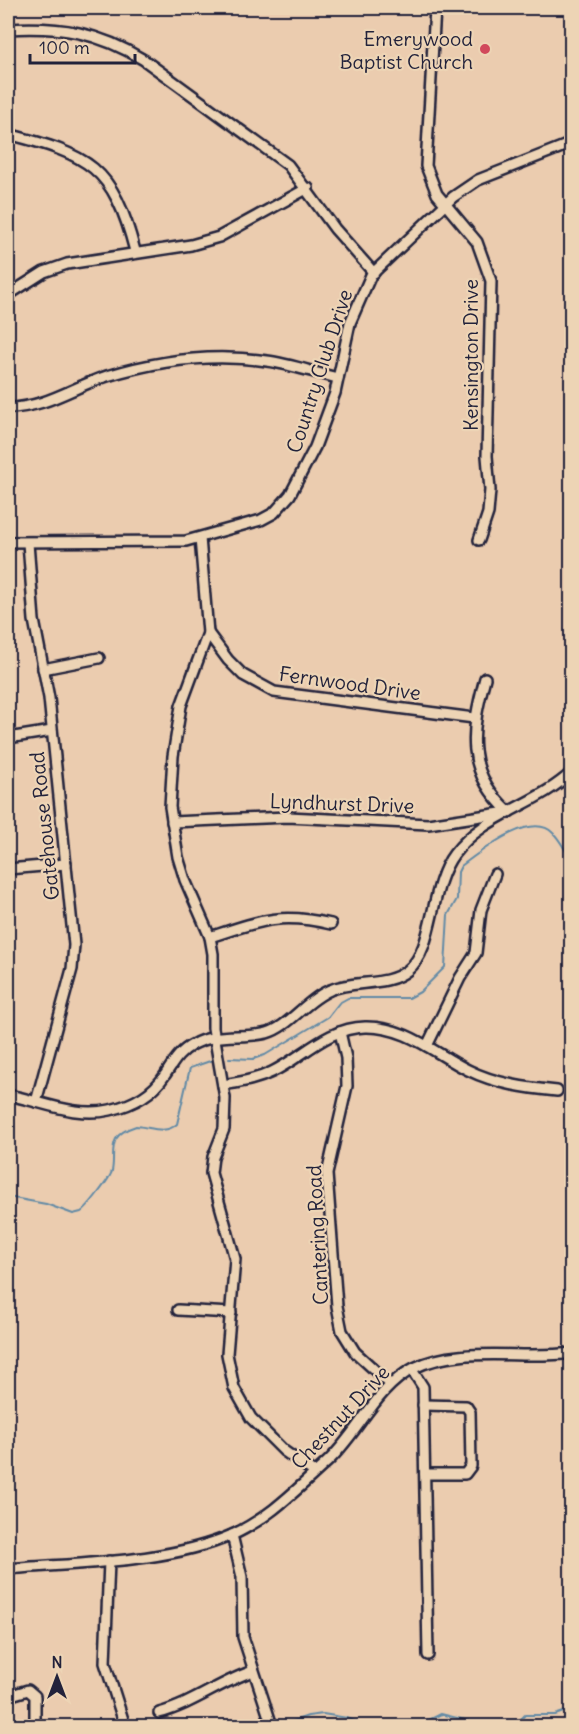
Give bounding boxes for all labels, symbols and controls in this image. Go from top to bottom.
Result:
place label: Emerywood Baptist Church [339,26,473,74]
scale bar [30,27,135,65]
text: 100 m [39,36,90,59]
marker: Emerywood Baptist Church [478,42,492,56]
street label: Kensington Drive [458,279,483,431]
street label: Country Club Drive [281,286,357,456]
street label: Fernwood Drive [278,661,422,705]
street label: Gatehouse Road [24,750,64,901]
street label: Lyndhurst Drive [269,788,415,818]
street label: Cantering Road [301,1164,333,1306]
street label: Chestnut Drive [285,1360,395,1474]
north arrow [27,1647,87,1707]
text: N [51,1652,63,1672]

